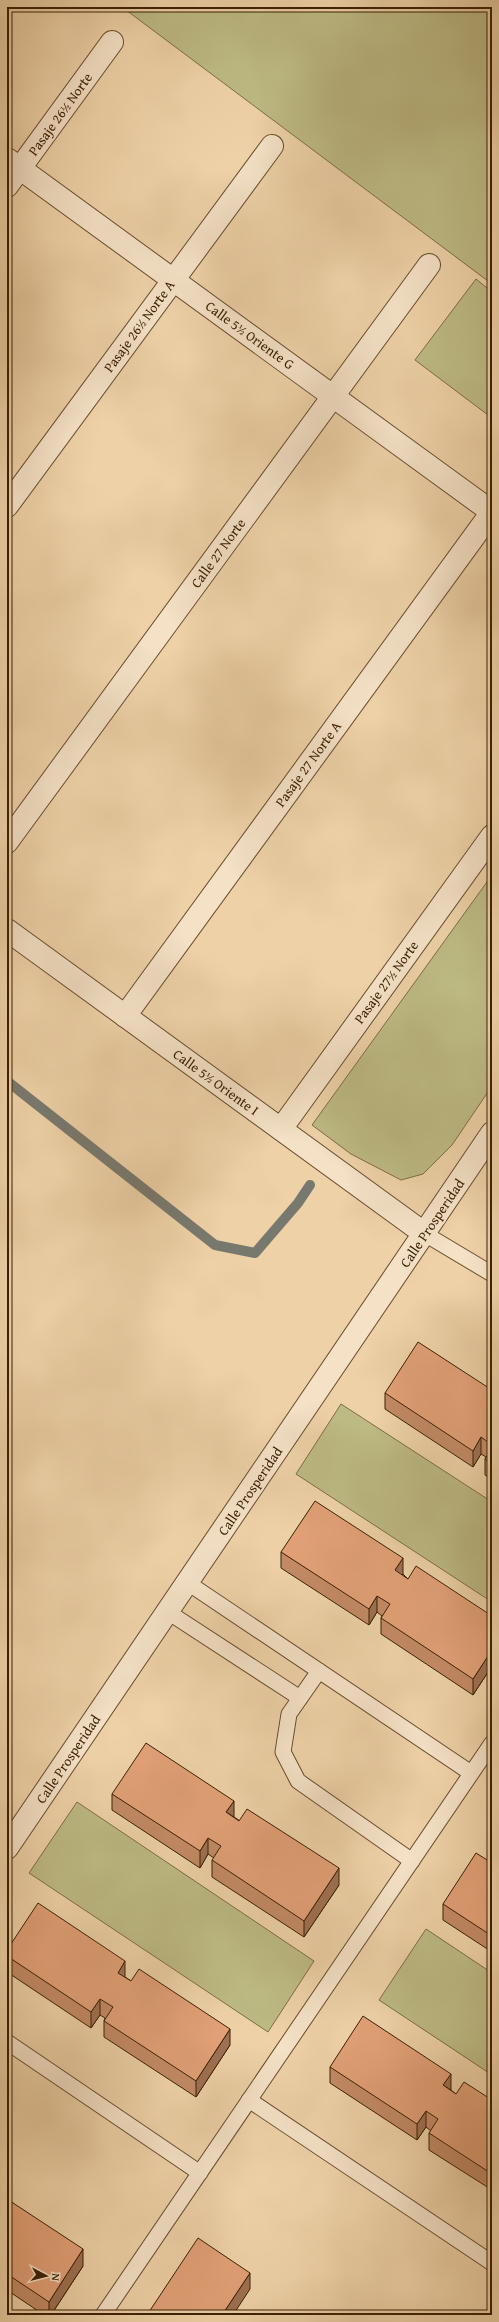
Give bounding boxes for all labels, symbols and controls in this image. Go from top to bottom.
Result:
street label: Pasaje 26½ Norte [23,68,97,160]
street label: Pasaje 26½ Norte A [99,275,180,376]
street label: Calle 5½ Oriente G [201,296,299,374]
street label: Calle 27 Norte [186,514,250,592]
street label: Pasaje 27 Norte A [270,717,346,811]
street label: Pasaje 27½ Norte [349,936,423,1028]
street label: Calle 5½ Oriente I [169,1044,263,1120]
street label: Calle Prosperidad [395,1174,469,1271]
street label: Calle Prosperidad [213,1442,287,1539]
street label: Calle Prosperidad [31,1710,105,1807]
north arrow [26,2256,66,2296]
text: N [47,2273,64,2282]

